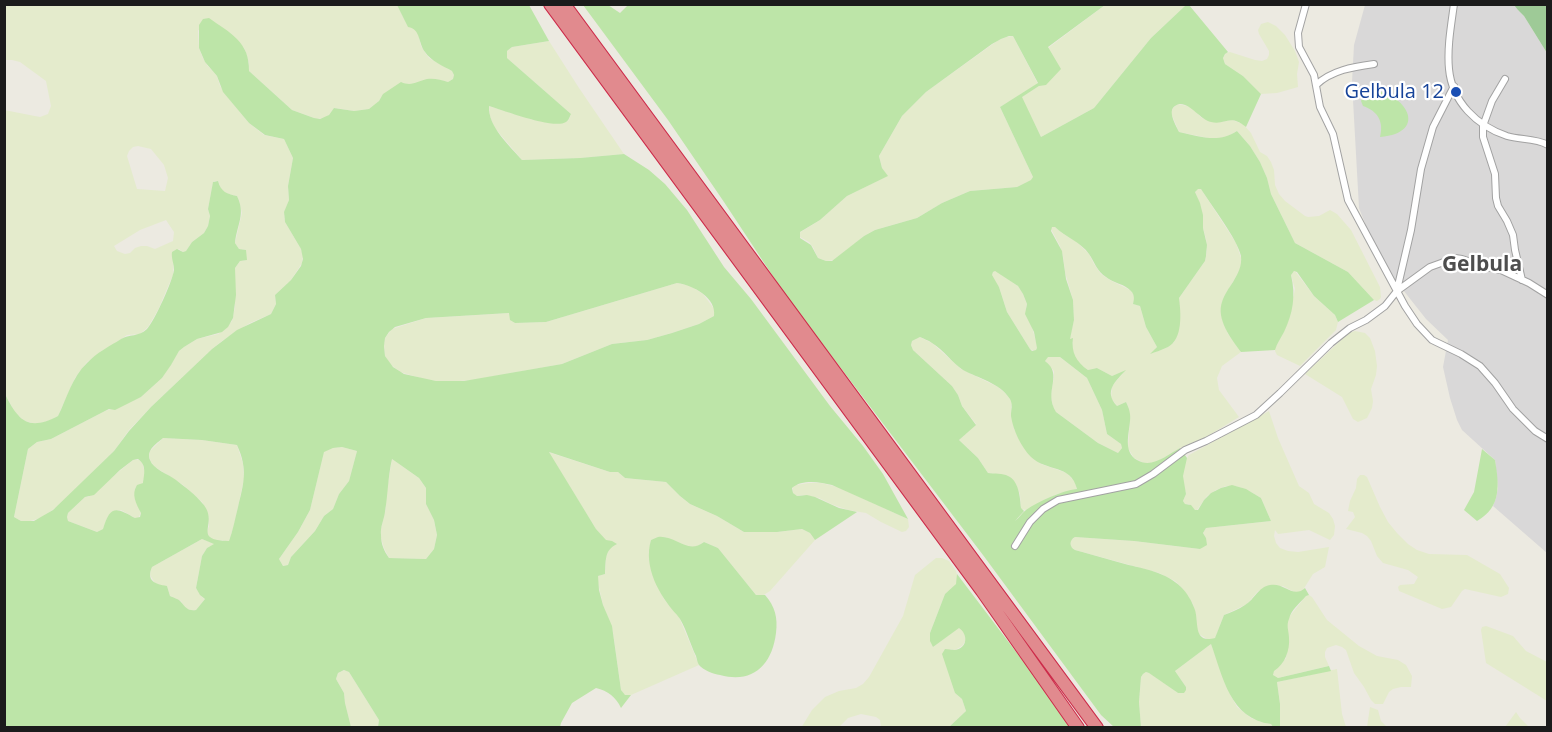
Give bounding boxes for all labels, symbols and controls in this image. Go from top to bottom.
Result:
place label: Gelbula 12 [1344,80,1444,104]
marker: Gelbula 12 [1449,85,1463,99]
district label: Gelbula [1442,252,1522,278]

